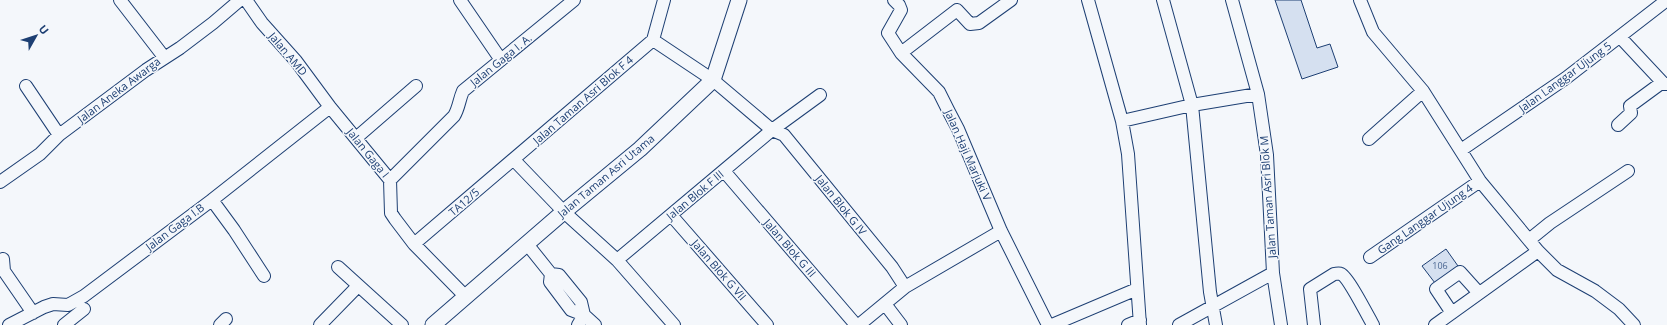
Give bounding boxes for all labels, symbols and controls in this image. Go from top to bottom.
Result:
north arrow [16,16,56,56]
text: U [36,21,53,37]
street label: Jalan AMD [265,28,311,79]
street label: Jalan Gaga I. A. [466,30,535,90]
street label: Jalan Langgar Ujung 5 [1515,38,1614,116]
street label: Jalan Taman Asri Blok F 4 [529,52,636,148]
street label: Jalan Aneka Awarga [73,53,163,126]
street label: Jalan Haji Marjuki V [941,106,995,203]
street label: Jalan Gaga I [343,124,393,181]
street label: Jalan Taman Asri Utama [553,131,657,221]
street label: Jalan Taman Asri Blok M [1256,135,1279,260]
street label: Jalan Blok F III [662,166,726,224]
street label: Jalan Blok G IV [812,171,871,238]
street label: Gang Langgar Ujung 4 [1374,180,1476,257]
street label: TA12/5 [445,184,482,219]
street label: Jalan Gaga I.B [142,200,207,254]
street label: Jalan Blok G III [760,215,820,280]
street label: Jalan Blok G VII [688,235,750,303]
house number: 106 [1432,259,1448,272]

